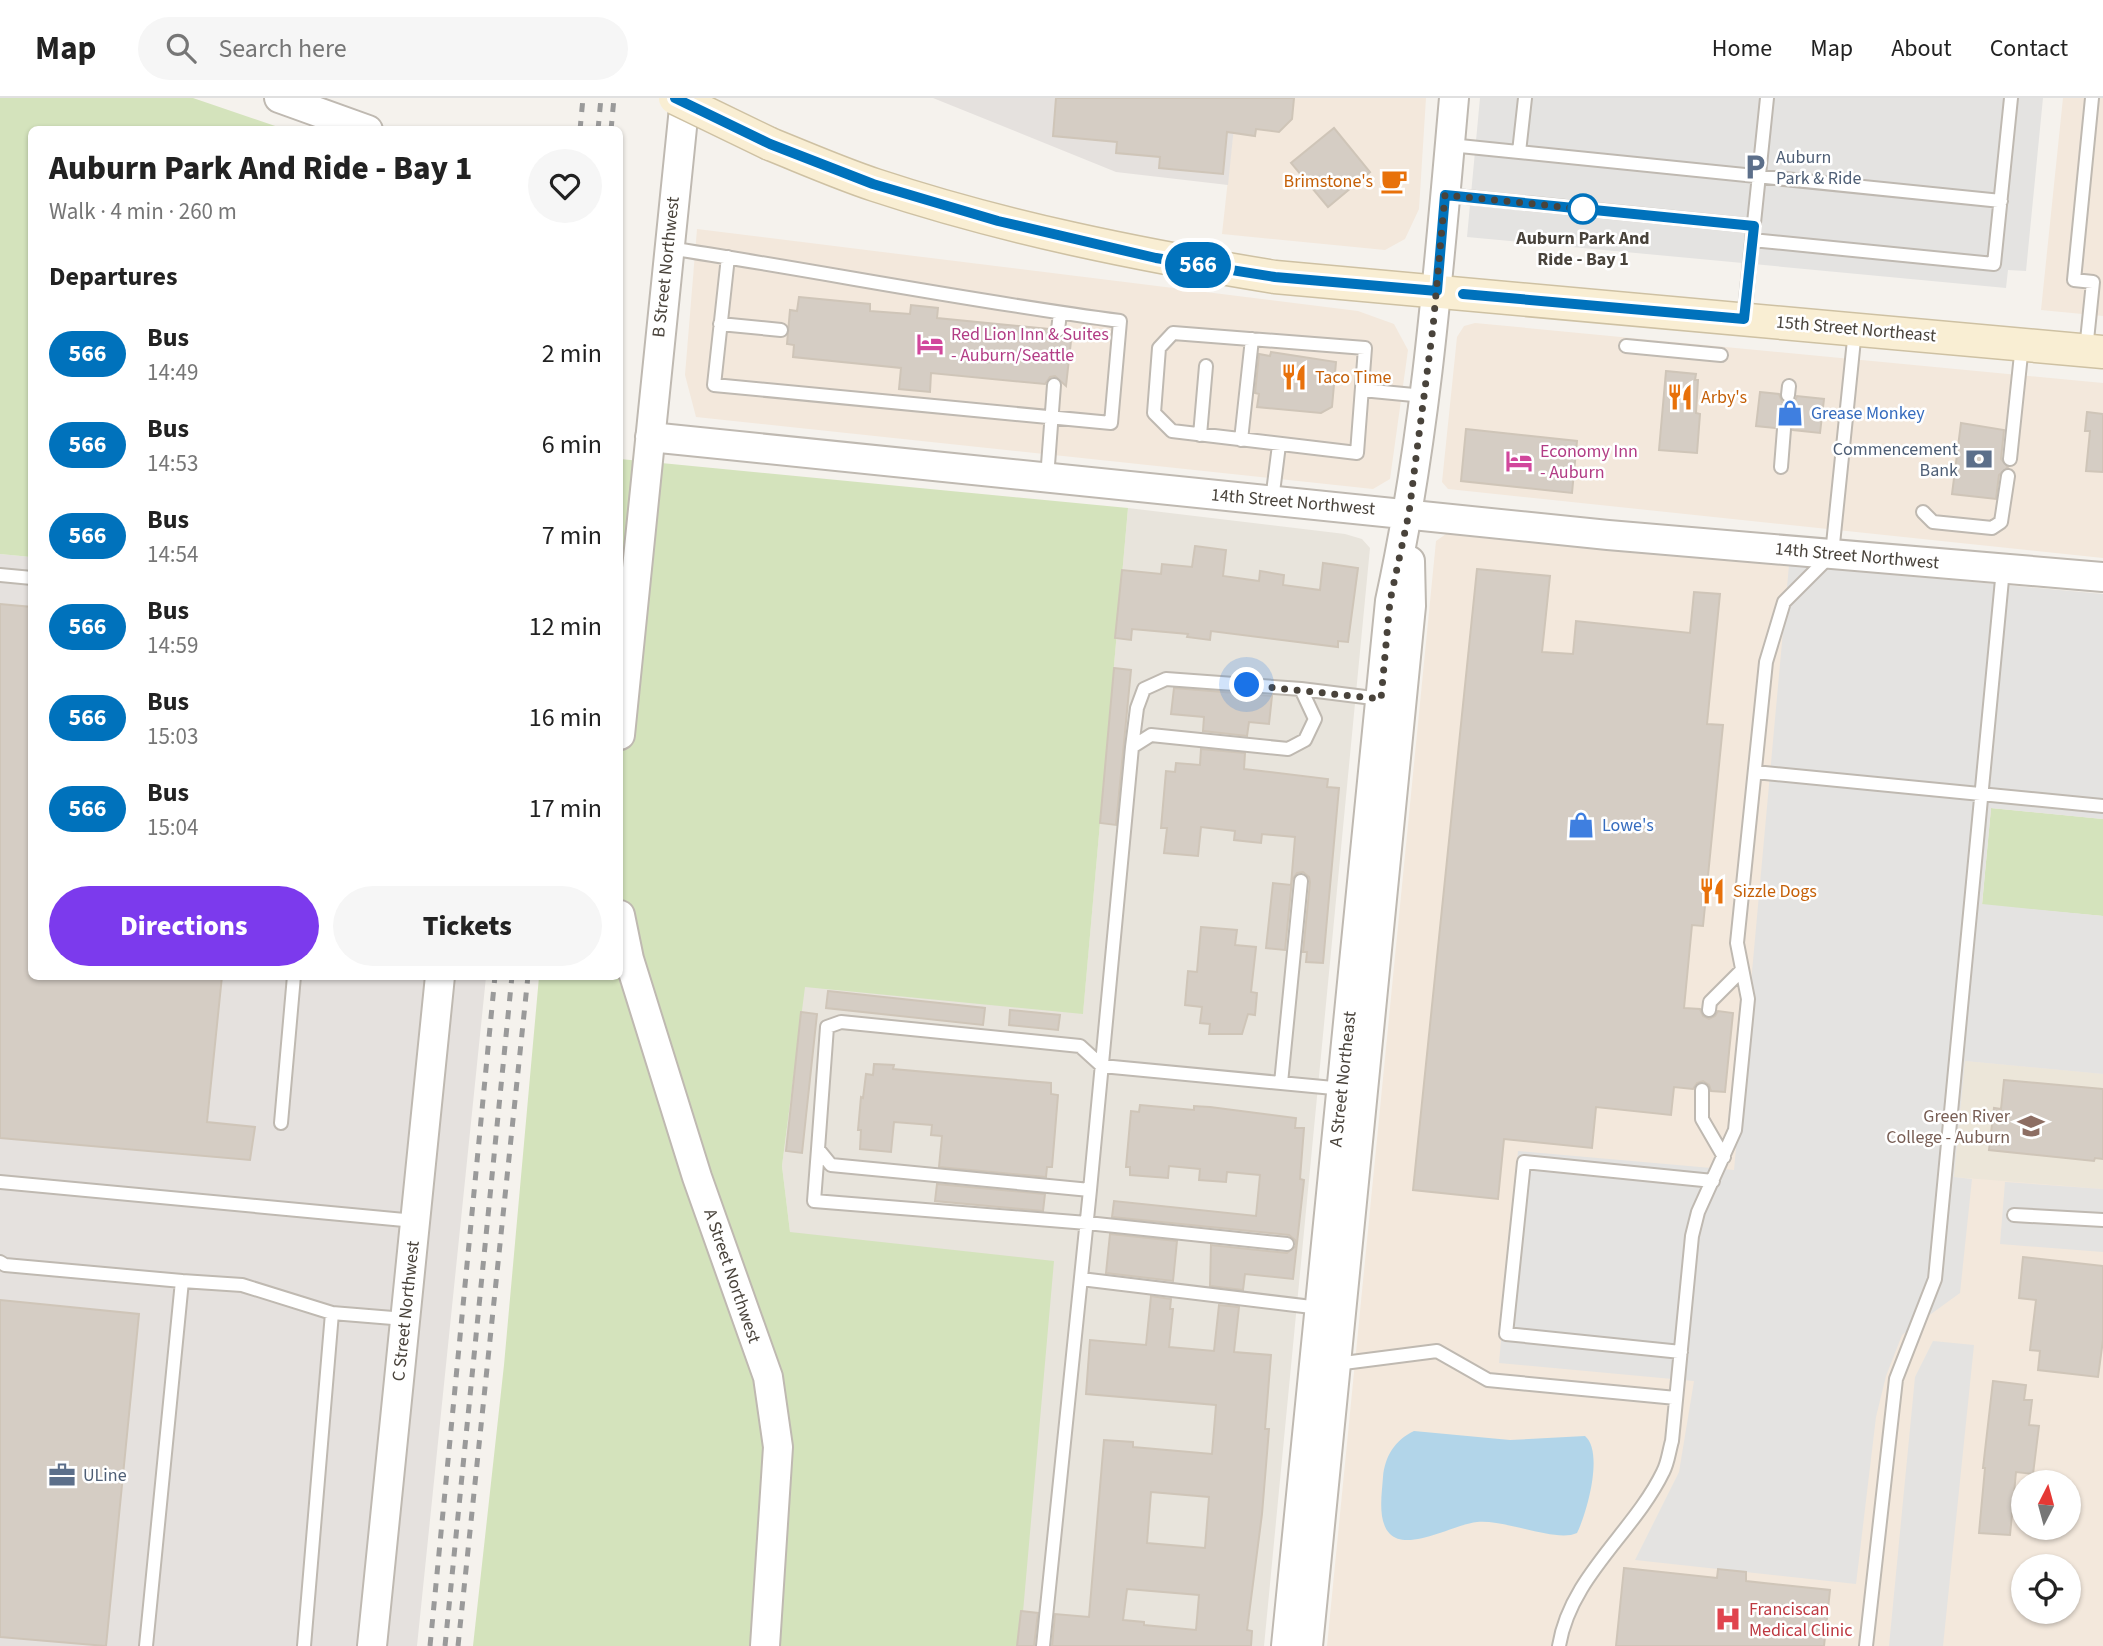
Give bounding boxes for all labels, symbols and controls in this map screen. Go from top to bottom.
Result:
search box [138,17,628,80]
text: Map [35,25,96,72]
icon: search [162,29,200,67]
text: Search here [218,30,347,67]
text: Home [1712,31,1772,66]
text: Map [1810,31,1853,66]
text: About [1891,31,1952,66]
text: Contact [1990,31,2068,66]
text: Auburn Park And Ride - Bay 1 [49,145,472,192]
place label: Auburn Park & Ride [1776,145,1861,191]
button: heart [528,149,602,223]
parking icon: Auburn Park & Ride [1740,152,1770,182]
cafe icon: Brimstone's [1379,166,1409,196]
place label: Brimstone's [1284,169,1373,194]
marker: Auburn Park And Ride - Bay 1 [1568,194,1598,224]
text: Walk · 4 min · 260 m [49,195,237,228]
street label: B Street Northwest [646,195,686,339]
place label: Auburn Park And Ride - Bay 1 [1515,226,1650,272]
line badge: 566 [1158,242,1238,288]
text: 566 [1179,247,1217,282]
text: Departures [49,258,177,295]
street label: 15th Street Northeast [1775,310,1937,348]
text: Bus [147,319,189,356]
place label: Red Lion Inn & Suites - Auburn/Seattle [951,322,1109,368]
hotel icon: Red Lion Inn & Suites - Auburn/Seattle [915,329,945,359]
text: 2 min [542,335,602,372]
text: 566 [68,336,107,371]
text: 14:49 [147,356,198,389]
restaurant icon: Taco Time [1279,362,1309,392]
place label: Taco Time [1315,365,1392,390]
restaurant icon: Arby's [1665,382,1695,412]
place label: Arby's [1701,385,1747,410]
shop icon: Grease Monkey [1775,398,1805,428]
place label: Grease Monkey [1811,401,1925,426]
text: Bus [147,410,189,447]
text: 6 min [542,426,602,463]
text: 566 [68,427,107,462]
place label: Commencement Bank [1833,437,1958,483]
place label: Economy Inn - Auburn [1540,439,1638,485]
bank icon: Commencement Bank [1964,444,1994,474]
hotel icon: Economy Inn - Auburn [1504,446,1534,476]
text: 14:53 [147,447,198,480]
street label: 14th Street Northwest [1210,482,1376,522]
text: Bus [147,501,189,538]
text: 7 min [542,517,602,554]
text: 566 [68,518,107,553]
street label: 14th Street Northwest [1774,536,1940,576]
text: 14:54 [147,538,198,571]
text: Bus [147,592,189,629]
text: 12 min [529,608,602,645]
text: 566 [68,609,107,644]
text: 14:59 [147,629,198,662]
your location [1229,667,1264,702]
text: Bus [147,683,189,720]
text: 16 min [529,699,602,736]
text: 566 [68,700,107,735]
text: 15:03 [147,720,198,753]
text: Bus [147,774,189,811]
text: 17 min [529,790,602,827]
text: 566 [68,791,107,826]
shop icon: Lowe's [1566,810,1596,840]
text: 15:04 [147,811,198,844]
place label: Lowe's [1602,813,1654,838]
restaurant icon: Sizzle Dogs [1697,876,1727,906]
place label: Sizzle Dogs [1733,879,1817,904]
button: Directions [49,886,319,966]
button: Tickets [333,886,602,966]
street label: A Street Northeast [1323,1010,1363,1148]
place label: Green River College - Auburn [1886,1104,2011,1150]
school or university icon: Green River College - Auburn [2016,1111,2046,1141]
street label: A Street Northwest [697,1205,767,1347]
street label: C Street Northwest [386,1239,426,1383]
office icon: ULine [47,1460,77,1490]
place label: ULine [83,1463,127,1488]
north arrow [2011,1470,2081,1540]
map controls [2011,1470,2081,1624]
button: locate [2011,1554,2081,1624]
place label: Franciscan Medical Clinic [1749,1597,1853,1643]
hospital icon: Franciscan Medical Clinic [1713,1604,1743,1634]

